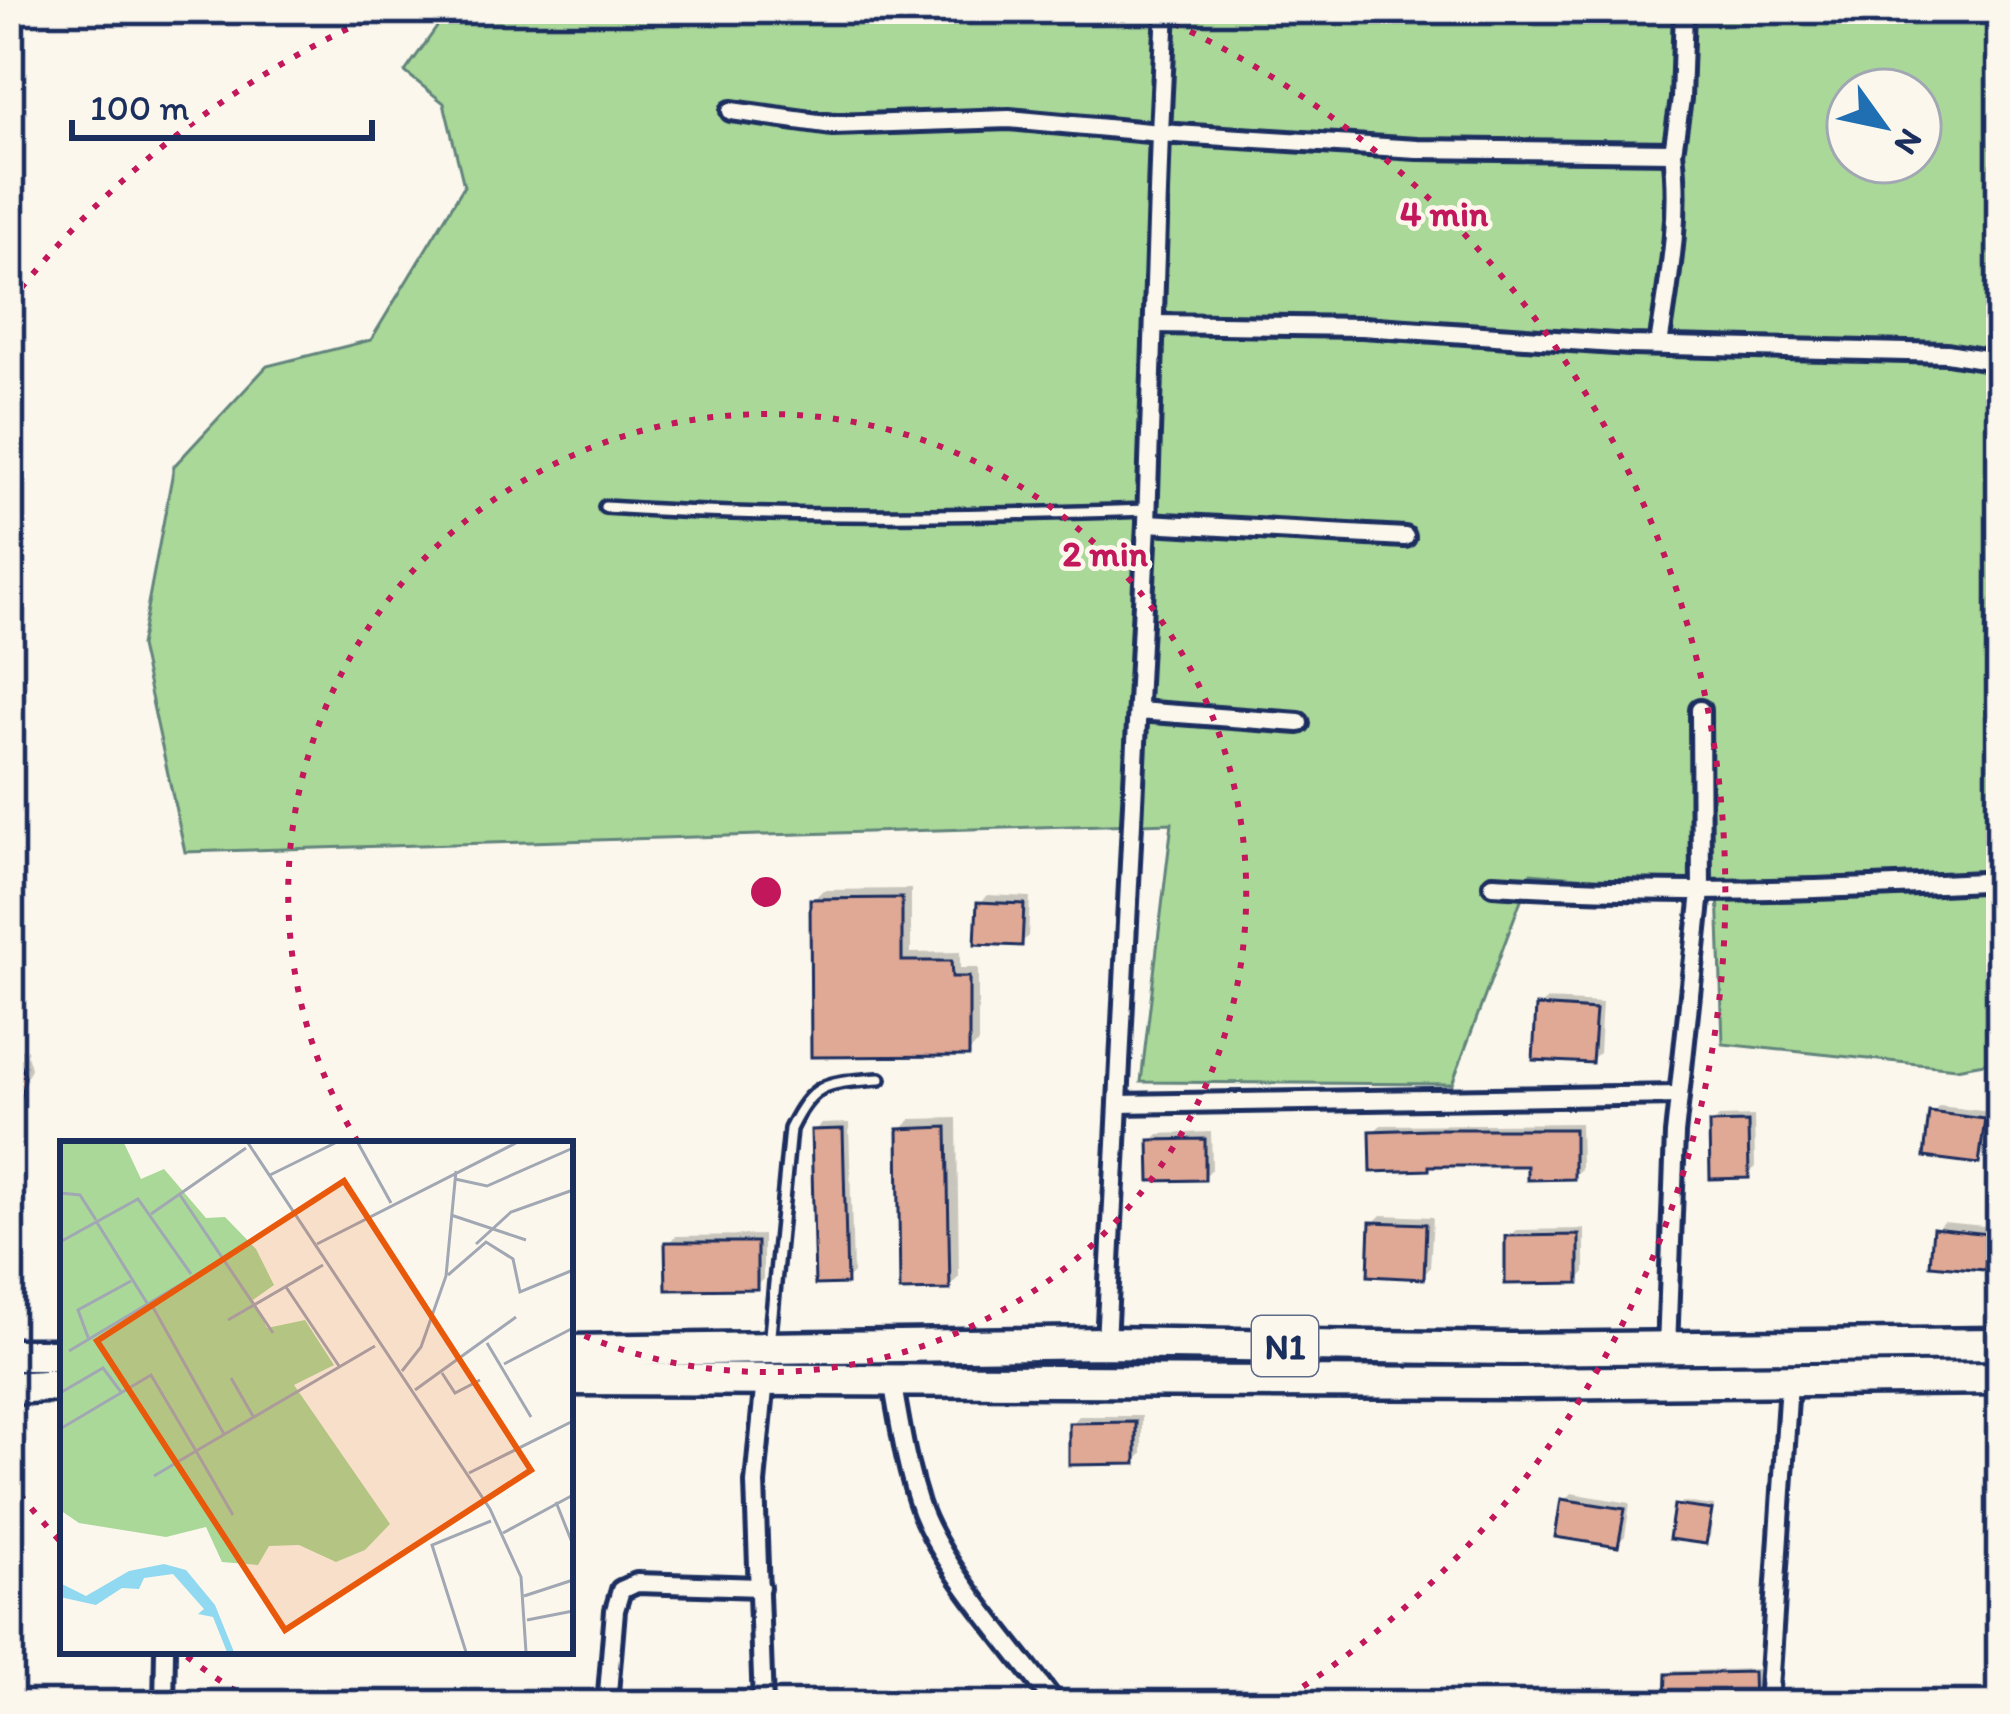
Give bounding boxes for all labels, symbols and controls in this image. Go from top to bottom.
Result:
scale bar [72,66,372,140]
north arrow [1824,66,1944,186]
text: 100 m [90,86,189,129]
text: N [1886,122,1931,162]
text: 4 min [1400,192,1489,235]
text: 2 min [1062,532,1149,575]
centre of rings [745,871,787,913]
inset map [60,1141,573,1654]
road number: N1 [1252,1316,1318,1376]

